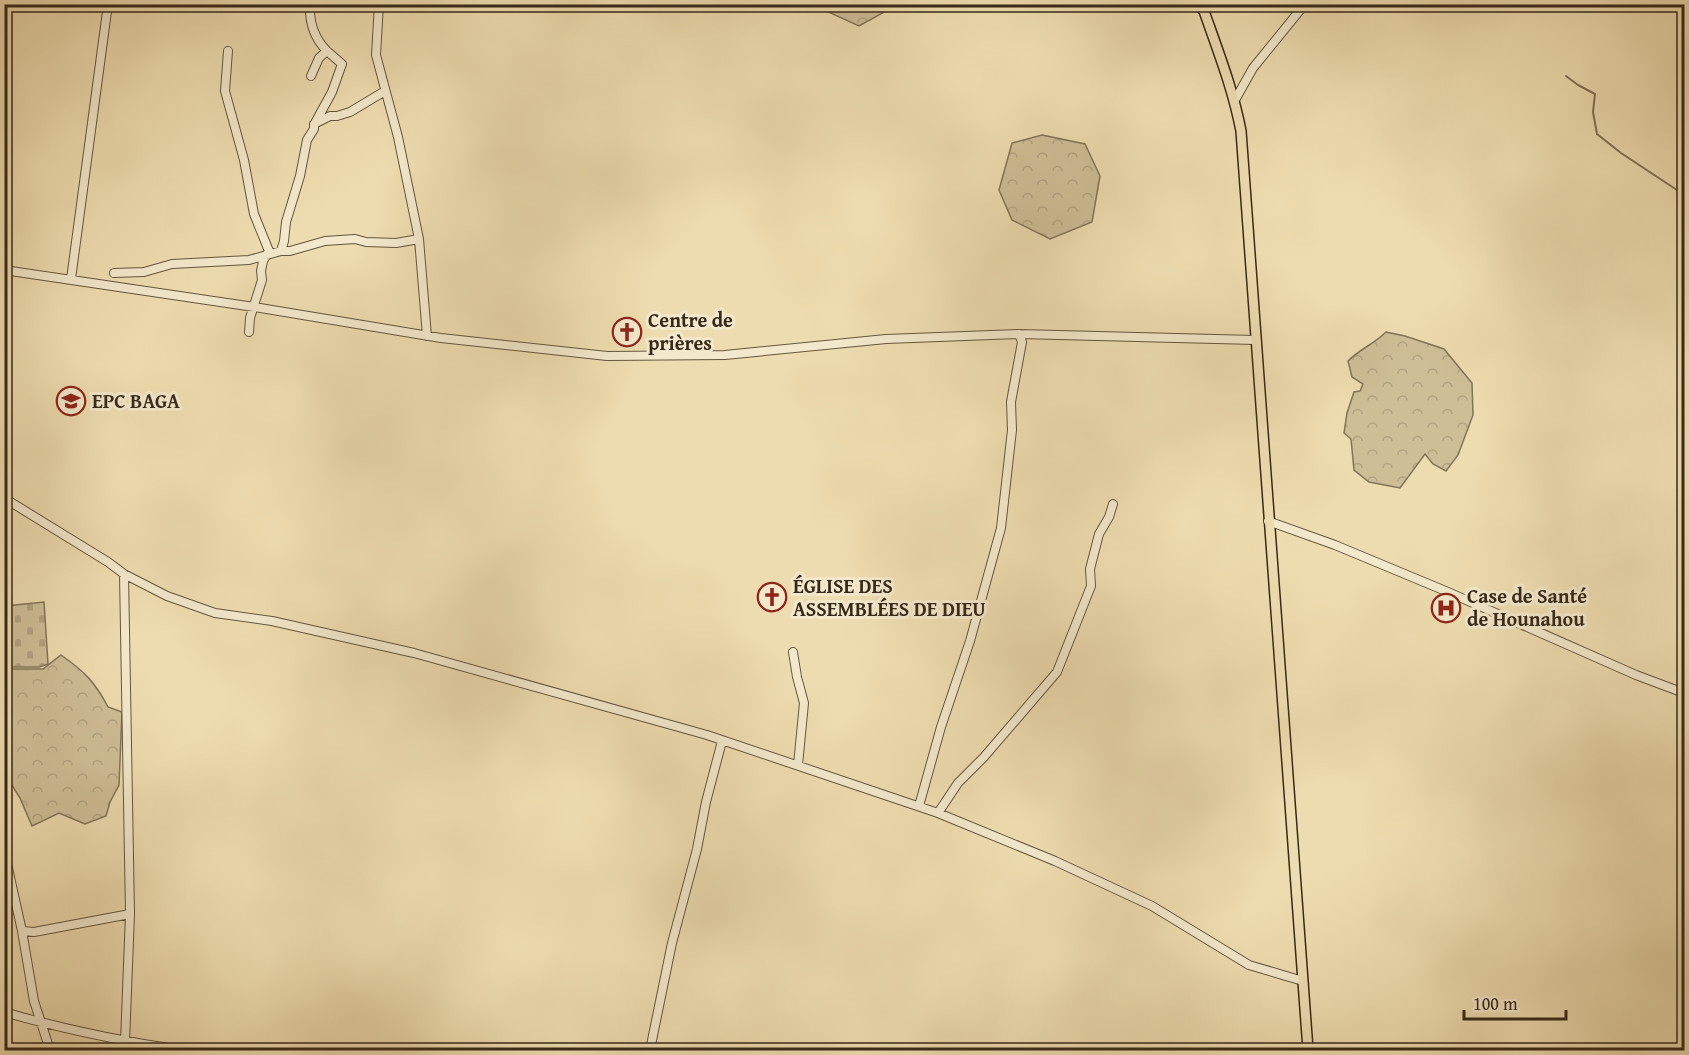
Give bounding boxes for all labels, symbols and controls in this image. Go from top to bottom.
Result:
place label: Centre de prières [648,305,733,357]
church icon: Centre de prières [611,316,643,348]
school or university icon: EPC BAGA [55,385,87,417]
place label: EPC BAGA [92,386,180,415]
place label: ÉGLISE DES ASSEMBLÉES DE DIEU [793,571,986,623]
church icon: ÉGLISE DES ASSEMBLÉES DE DIEU [756,581,788,613]
place label: Case de Santé de Hounahou [1467,581,1587,633]
hospital icon: Case de Santé de Hounahou [1430,592,1462,624]
scale bar [1464,983,1566,1021]
text: 100 m [1473,990,1518,1017]

